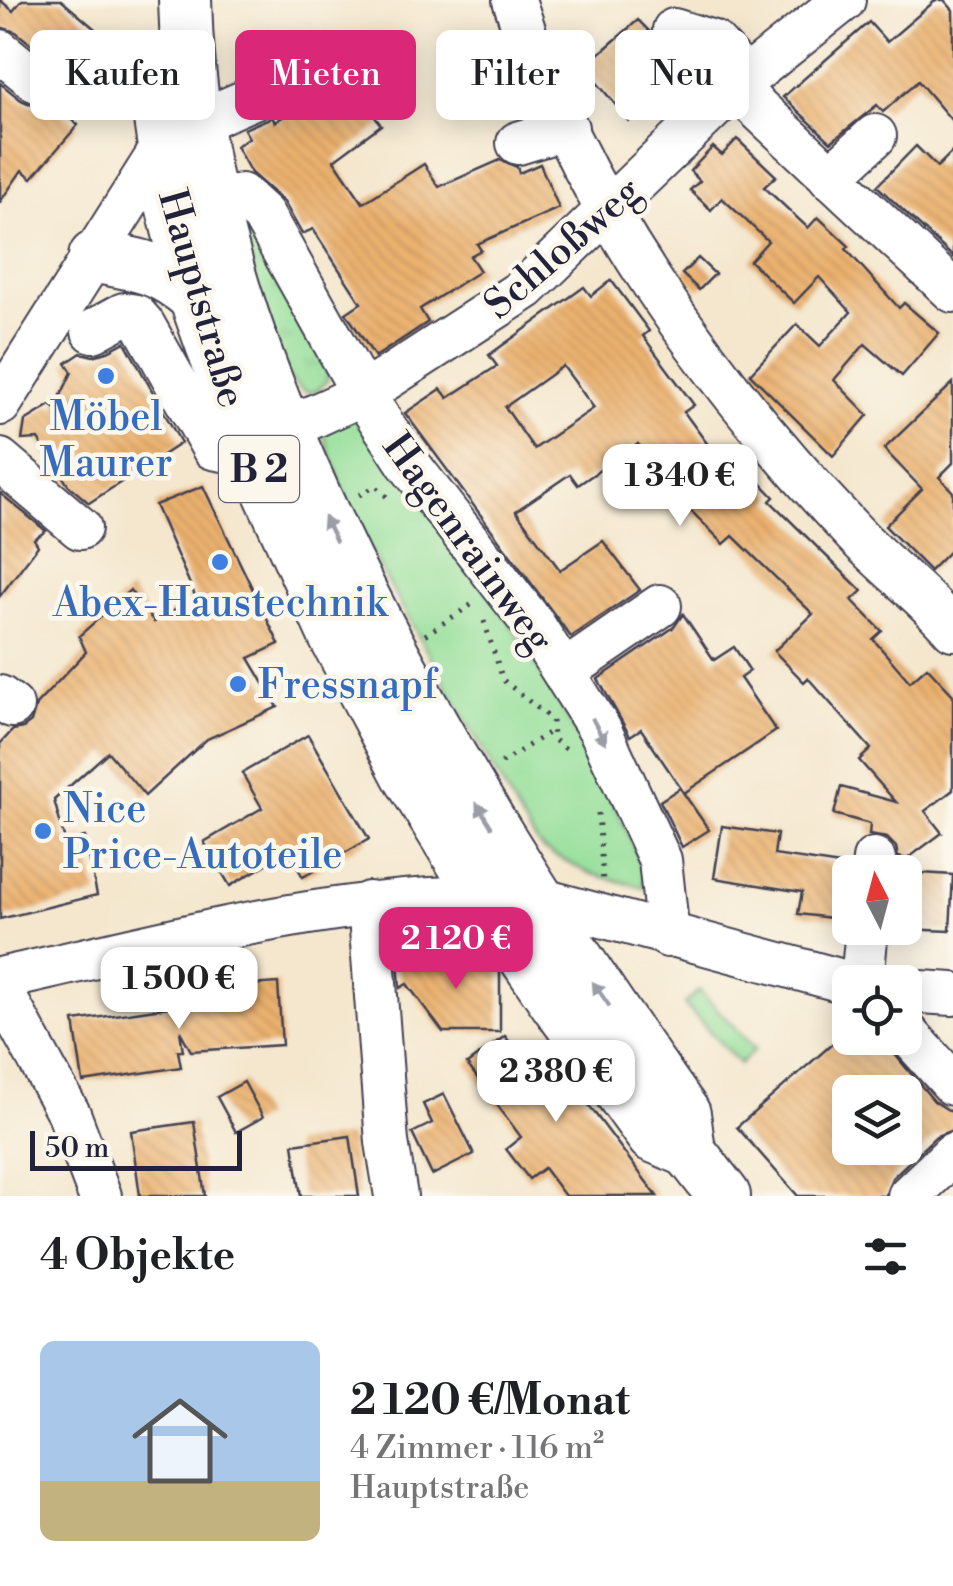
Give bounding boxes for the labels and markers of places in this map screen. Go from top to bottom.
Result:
marker: Möbel Maurer [95,365,117,387]
place label: Möbel Maurer [40,393,172,489]
pin: 1 340 € [588,444,772,529]
marker: Abex-Haustechnik [209,551,231,573]
place label: Abex-Haustechnik [52,579,389,629]
place label: Fressnapf [258,661,439,711]
marker: Fressnapf [227,673,249,695]
place label: Nice Price-Autoteile [63,785,343,881]
marker: Nice Price-Autoteile [32,820,54,842]
pin: 2 120 € [364,907,548,992]
pin: 1 500 € [87,947,271,1032]
pin: 2 380 € [464,1040,648,1125]

